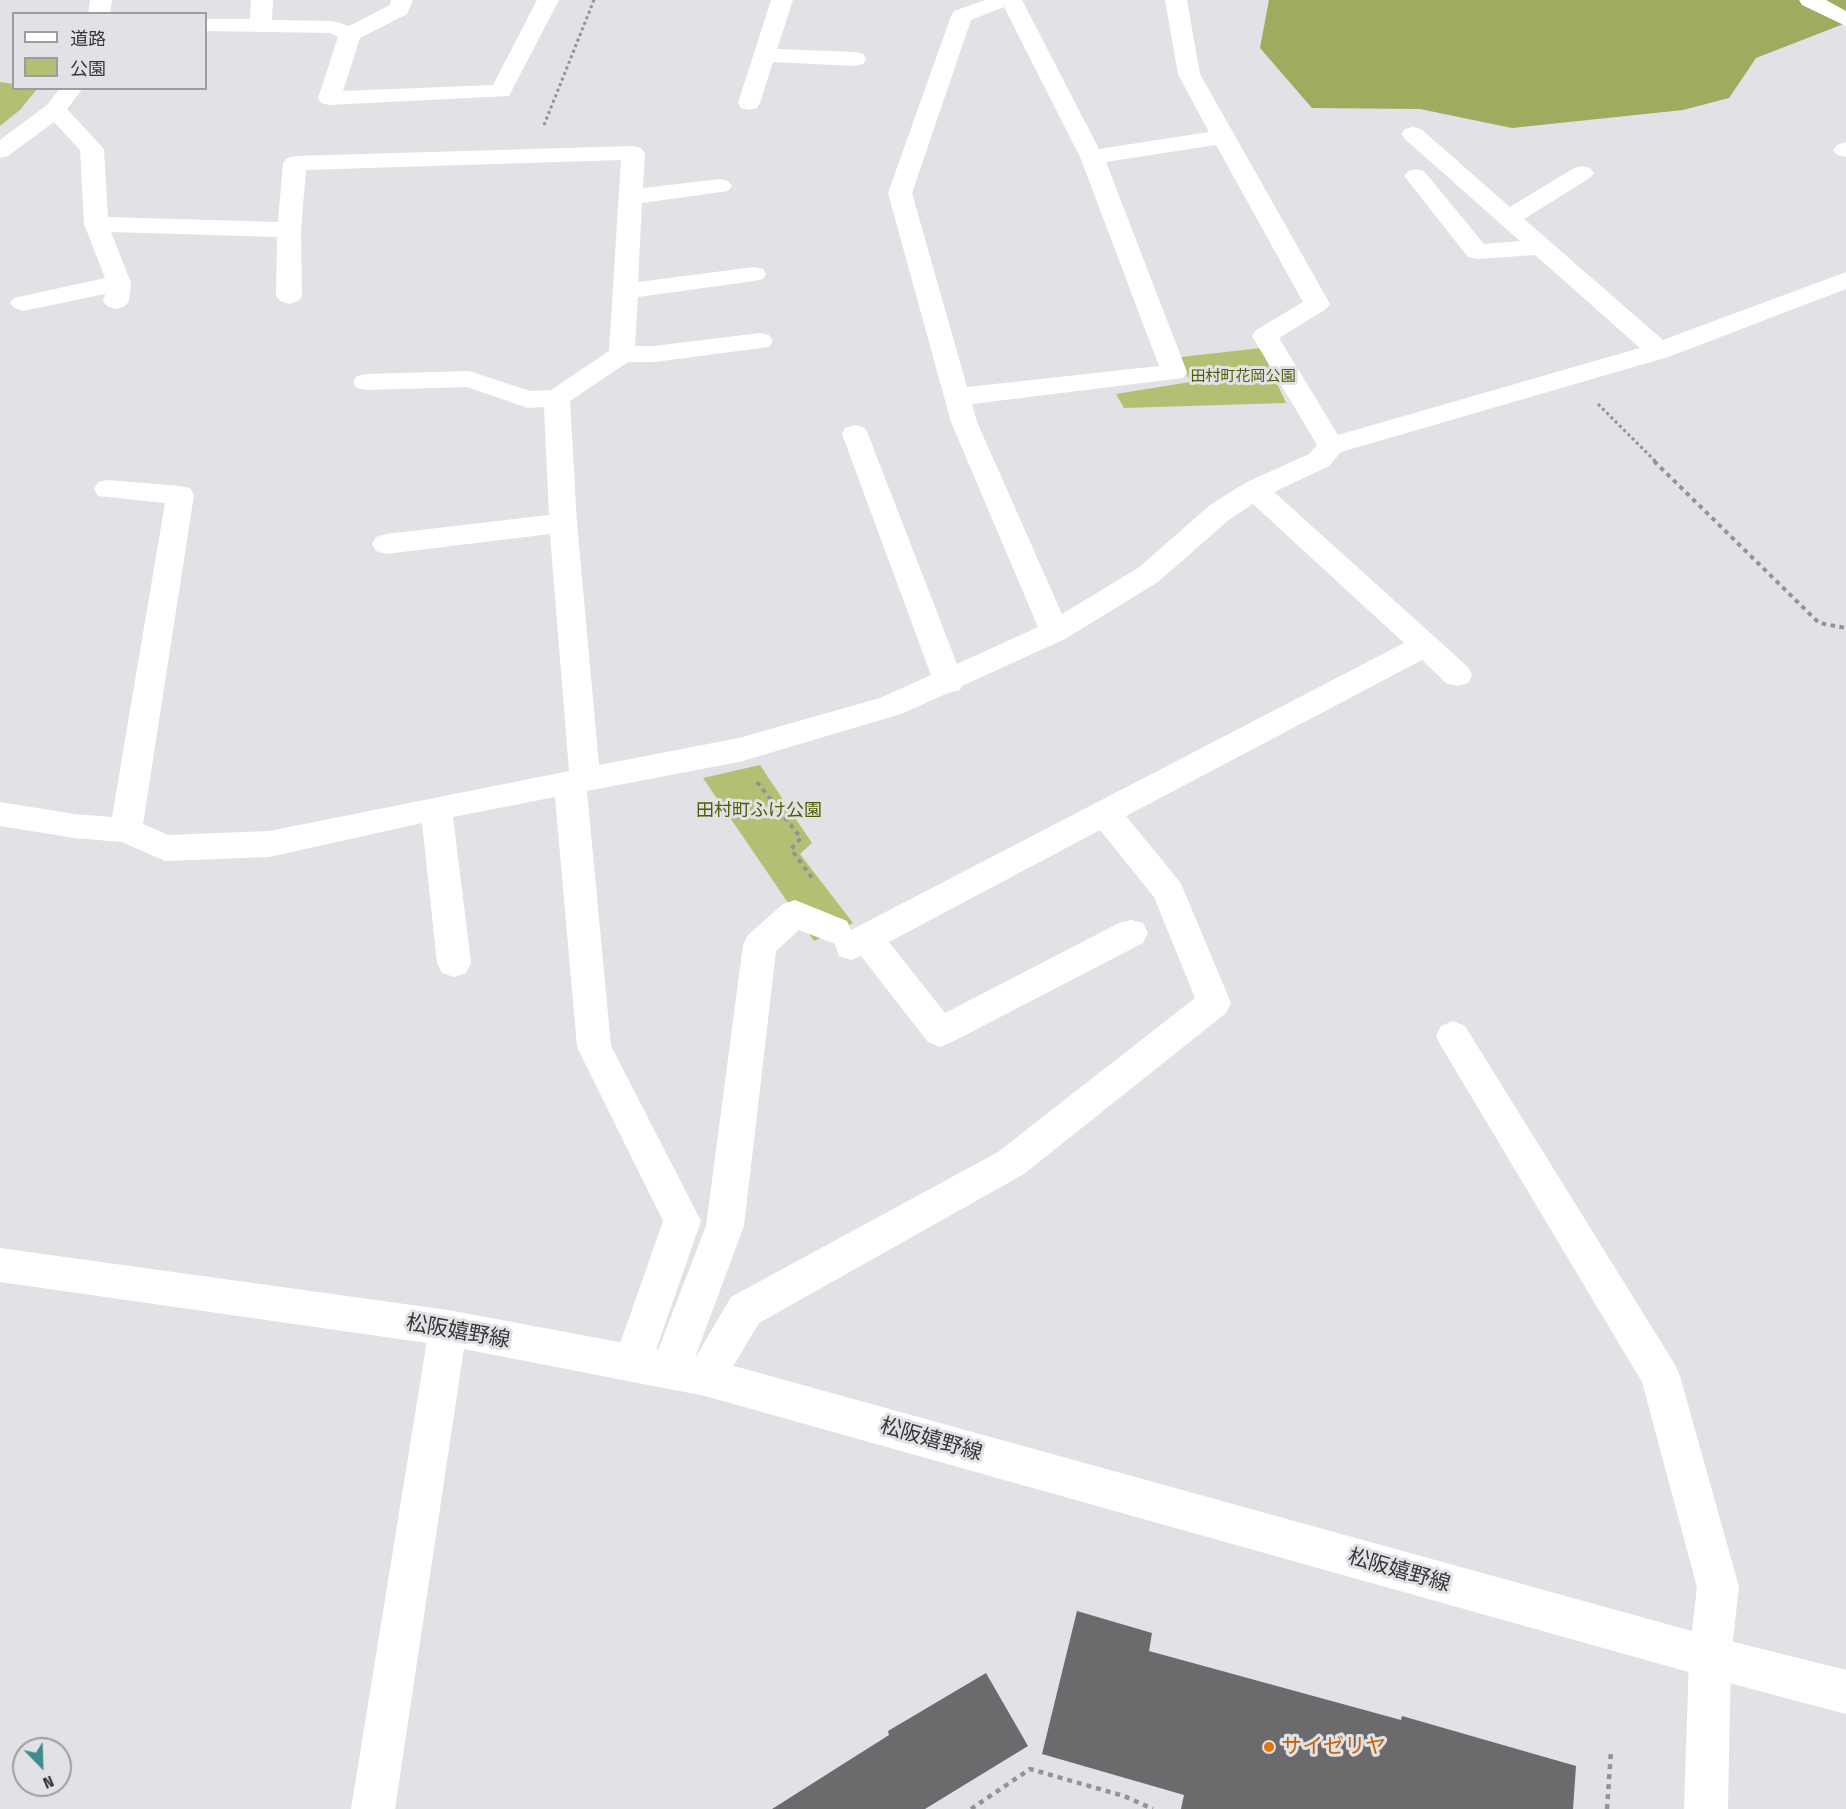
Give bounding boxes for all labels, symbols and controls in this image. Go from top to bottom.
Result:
legend [12,12,207,90]
text: 道路 [70,28,106,50]
text: 公園 [70,58,106,80]
park label: 田村町花岡公園 [1191,368,1295,386]
park label: 田村町ふけ公園 [696,800,822,822]
street label: 松阪嬉野線 [404,1310,512,1354]
street label: 松阪嬉野線 [877,1413,985,1467]
street label: 松阪嬉野線 [1345,1544,1453,1598]
place label: サイゼリヤ [1281,1734,1386,1760]
north arrow [12,1737,72,1797]
marker: サイゼリヤ [1262,1740,1276,1754]
text: N [40,1772,57,1793]

